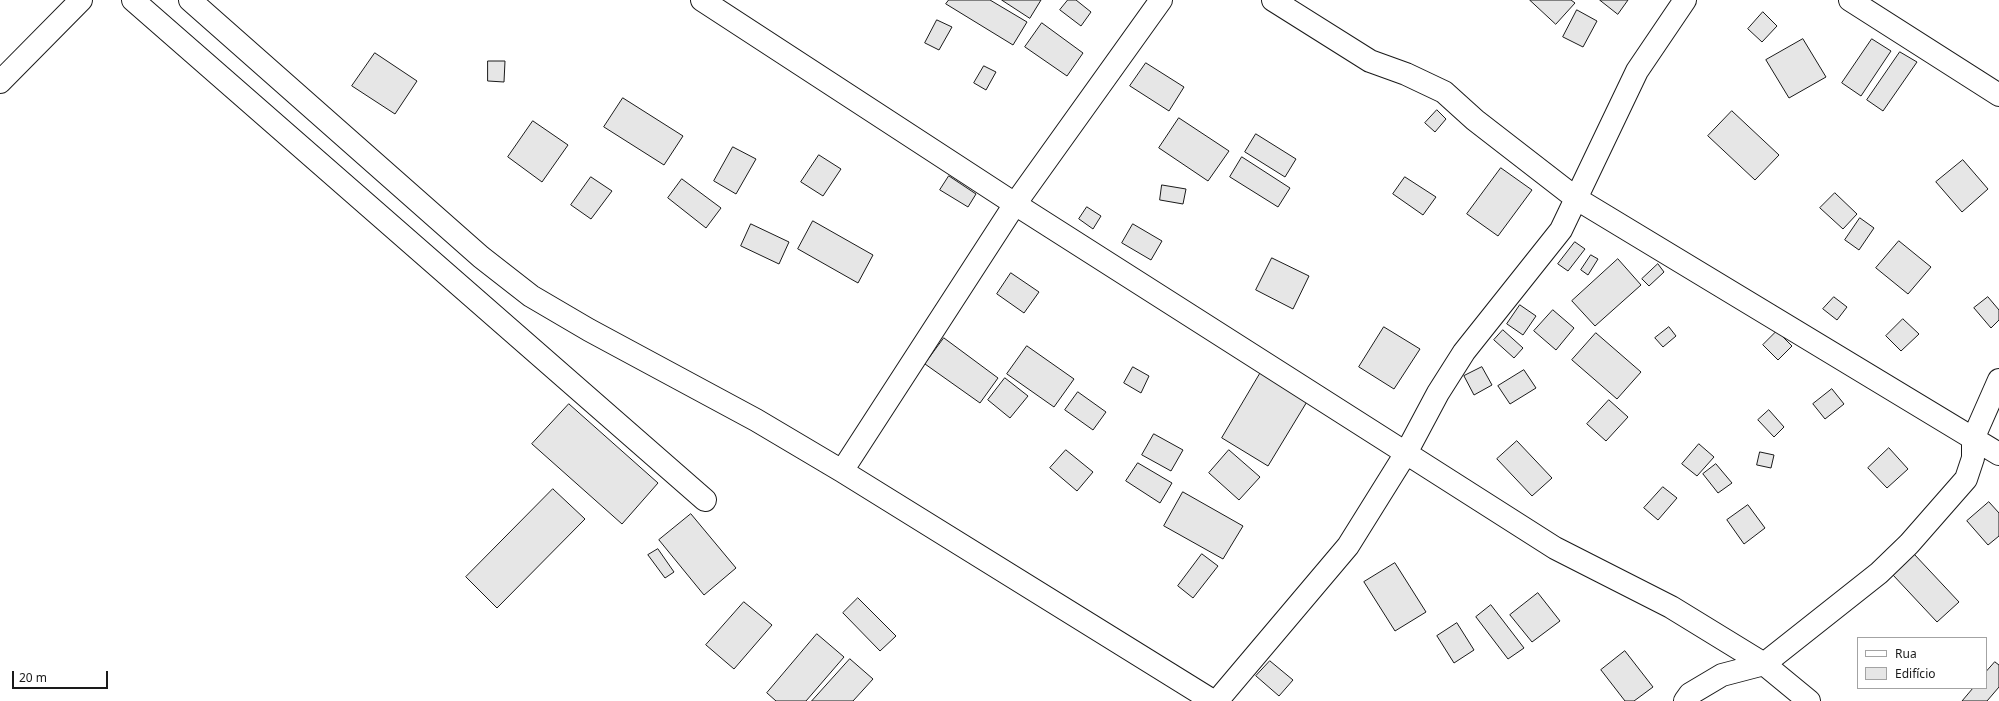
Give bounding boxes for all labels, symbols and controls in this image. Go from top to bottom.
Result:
legend [1857,637,1987,689]
text: Rua [1895,645,1917,662]
scale bar [14,663,110,689]
text: Edifício [1895,665,1936,682]
text: 20 m [19,669,47,686]

